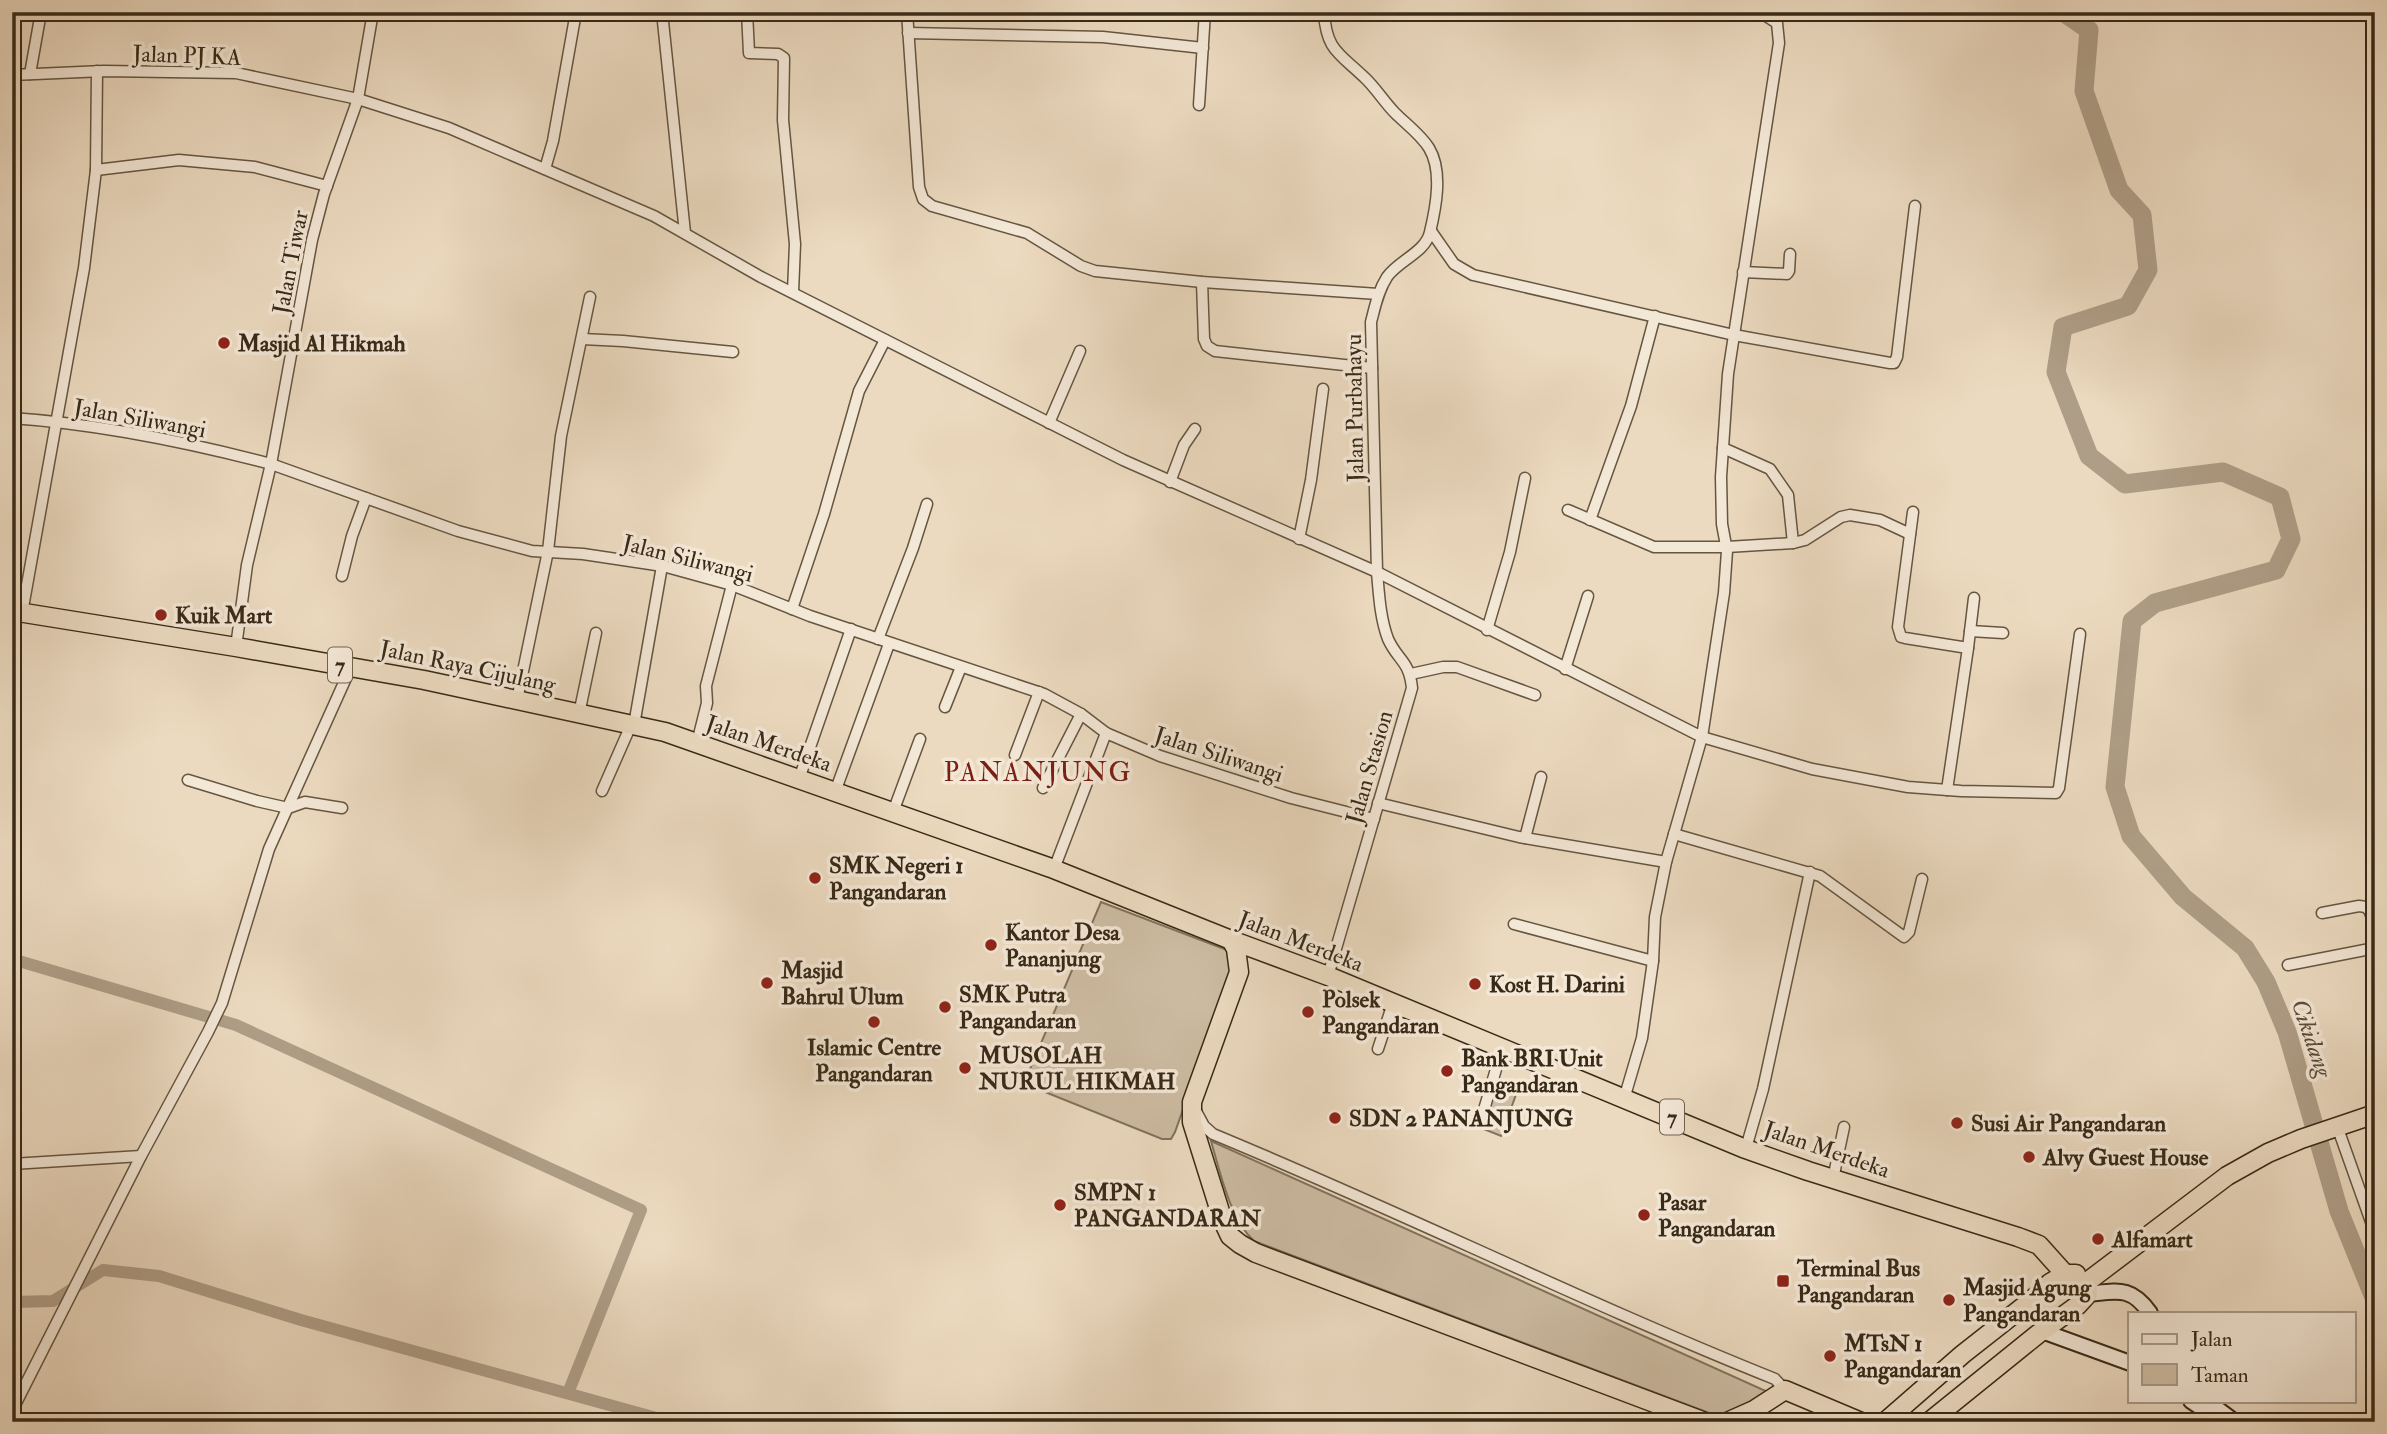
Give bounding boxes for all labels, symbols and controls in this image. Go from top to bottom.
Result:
street label: Jalan PJ KA [131,39,242,72]
street label: Jalan Tiwar [266,207,315,317]
place label: Masjid Al Hikmah [237,329,406,358]
street label: Jalan Purbahayu [1339,334,1370,483]
marker: Masjid Al Hikmah [216,335,232,351]
street label: Jalan Siliwangi [70,392,208,444]
street label: Jalan Siliwangi [618,528,756,589]
place label: Kuik Mart [175,601,273,630]
marker: Kuik Mart [153,607,169,623]
street label: Jalan Raya Cijulang [376,634,559,699]
road number: 7 [328,648,352,682]
street label: Jalan Stasion [1339,707,1400,828]
street label: Jalan Merdeka [701,708,836,779]
street label: Jalan Siliwangi [1150,720,1287,789]
district label: PANANJUNG [944,757,1132,789]
place label: SMK Negeri 1 Pangandaran [829,851,963,907]
marker: SMK Negeri 1 Pangandaran [807,870,823,886]
street label: Jalan Merdeka [1233,904,1368,979]
place label: Kantor Desa Pananjung [1005,918,1121,974]
marker: Kantor Desa Pananjung [983,937,999,953]
place label: Masjid Bahrul Ulum [780,956,904,1011]
place label: Kost H. Darini [1489,970,1625,999]
marker: Masjid Bahrul Ulum [759,975,775,991]
marker: Kost H. Darini [1467,976,1483,992]
place label: SMK Putra Pangandaran [959,980,1077,1036]
place label: Polsek Pangandaran [1322,985,1440,1041]
water label: Cikidang [2284,995,2340,1082]
marker: SMK Putra Pangandaran [937,999,953,1015]
marker: Polsek Pangandaran [1300,1004,1316,1020]
marker: Islamic Centre Pangandaran [866,1014,882,1030]
place label: Islamic Centre Pangandaran [807,1033,941,1089]
place label: MUSOLAH NURUL HIKMAH [978,1041,1176,1096]
place label: Bank BRI Unit Pangandaran [1461,1044,1603,1100]
marker: MUSOLAH NURUL HIKMAH [957,1060,973,1076]
marker: Bank BRI Unit Pangandaran [1439,1063,1455,1079]
road number: 7 [1660,1100,1684,1134]
place label: SDN 2 PANANJUNG [1349,1104,1574,1134]
place label: Susi Air Pangandaran [1971,1109,2166,1139]
marker: SDN 2 PANANJUNG [1327,1110,1343,1126]
street label: Jalan Merdeka [1759,1114,1894,1185]
marker: Susi Air Pangandaran [1949,1115,1965,1131]
place label: Alvy Guest House [2042,1143,2209,1173]
marker: Alvy Guest House [2021,1149,2037,1165]
place label: SMPN 1 PANGANDARAN [1074,1178,1261,1233]
place label: Pasar Pangandaran [1658,1188,1776,1244]
marker: SMPN 1 PANGANDARAN [1052,1197,1068,1213]
marker: Pasar Pangandaran [1636,1207,1652,1223]
place label: Alfamart [2111,1225,2193,1254]
marker: Alfamart [2090,1231,2106,1247]
place label: Terminal Bus Pangandaran [1796,1254,1920,1310]
marker: Terminal Bus Pangandaran [1775,1273,1791,1289]
place label: Masjid Agung Pangandaran [1962,1273,2093,1329]
marker: Masjid Agung Pangandaran [1941,1292,1957,1308]
legend [2128,1312,2356,1402]
text: Jalan [2190,1326,2233,1353]
place label: MTsN 1 Pangandaran [1843,1329,1962,1385]
marker: MTsN 1 Pangandaran [1822,1348,1838,1364]
text: Taman [2191,1362,2249,1389]

